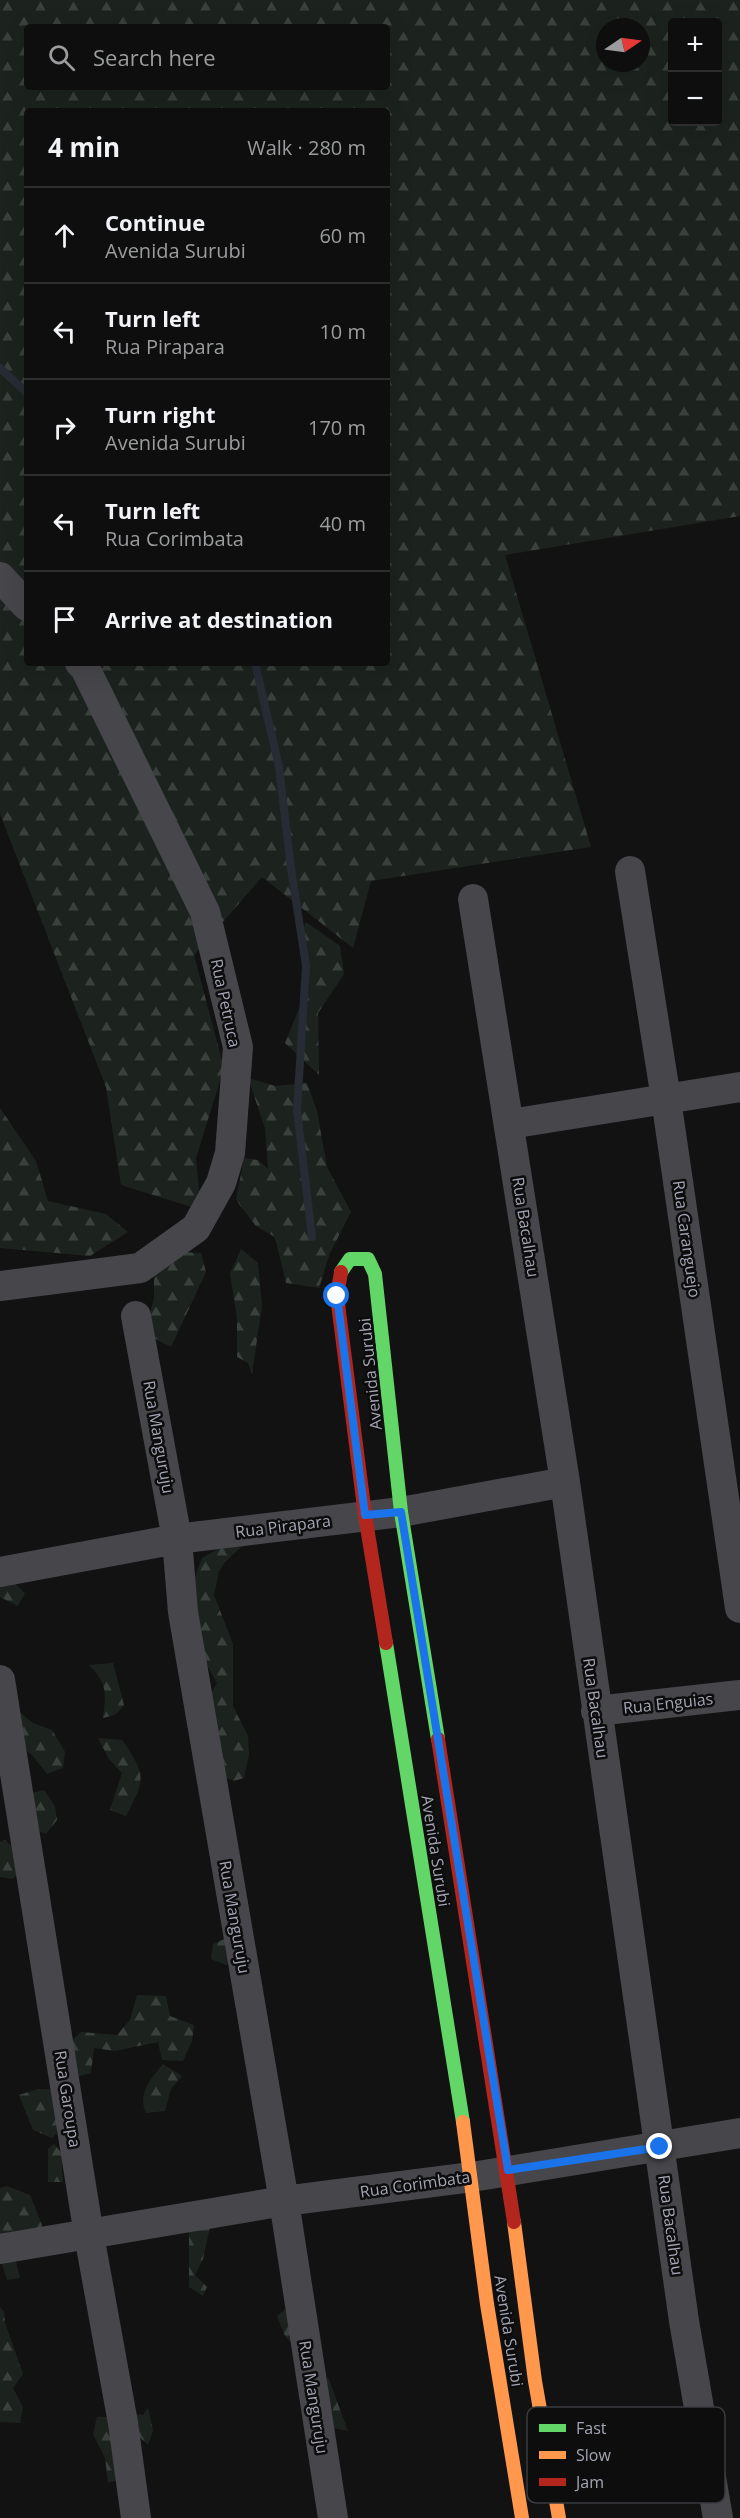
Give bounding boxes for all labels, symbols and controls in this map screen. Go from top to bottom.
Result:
north arrow [596,18,650,72]
map controls [668,18,722,126]
button: + [668,18,722,72]
search box [24,24,390,90]
icon: search [45,41,78,74]
text: Search here [93,42,216,72]
button: − [668,72,722,126]
text: 4 min [48,129,120,165]
text: Walk · 280 m [247,134,366,161]
text: Continue [105,207,205,237]
icon: ahead [48,219,81,252]
text: 60 m [319,222,366,249]
text: Avenida Surubi [105,237,246,264]
text: Turn left [105,303,200,333]
icon: left [48,315,81,348]
text: 10 m [319,318,366,345]
text: Rua Pirapara [105,333,225,360]
text: Turn right [105,399,216,429]
icon: right [48,411,81,444]
text: 170 m [308,414,366,441]
text: Avenida Surubi [105,429,246,456]
text: Turn left [105,495,200,525]
icon: left [48,507,81,540]
text: 40 m [319,510,366,537]
text: Rua Corimbata [105,525,244,552]
icon: arrive [48,603,81,636]
text: Arrive at destination [105,604,333,634]
street label: Rua Petruca [206,957,246,1049]
street label: Rua Bacalhau [507,1175,545,1279]
street label: Rua Caranguejo [668,1179,706,1299]
route start [323,1282,349,1308]
street label: Avenida Surubi [353,1317,387,1431]
street label: Rua Manguruju [138,1379,180,1495]
street label: Rua Pirapara [234,1509,332,1543]
street label: Rua Bacalhau [578,1656,614,1760]
street label: Rua Enguias [622,1687,714,1719]
street label: Avenida Surubi [416,1794,456,1908]
street label: Rua Manguruju [214,1859,256,1975]
street label: Rua Garoupa [49,2049,87,2149]
route end [646,2133,672,2159]
street label: Rua Corimbata [358,2165,472,2203]
street label: Rua Bacalhau [653,2173,689,2277]
street label: Avenida Surubi [489,2274,529,2388]
street label: Rua Manguruju [294,2339,334,2455]
legend [527,2407,725,2503]
text: Fast [576,2417,607,2439]
text: Slow [576,2444,611,2466]
text: Jam [574,2471,604,2493]

